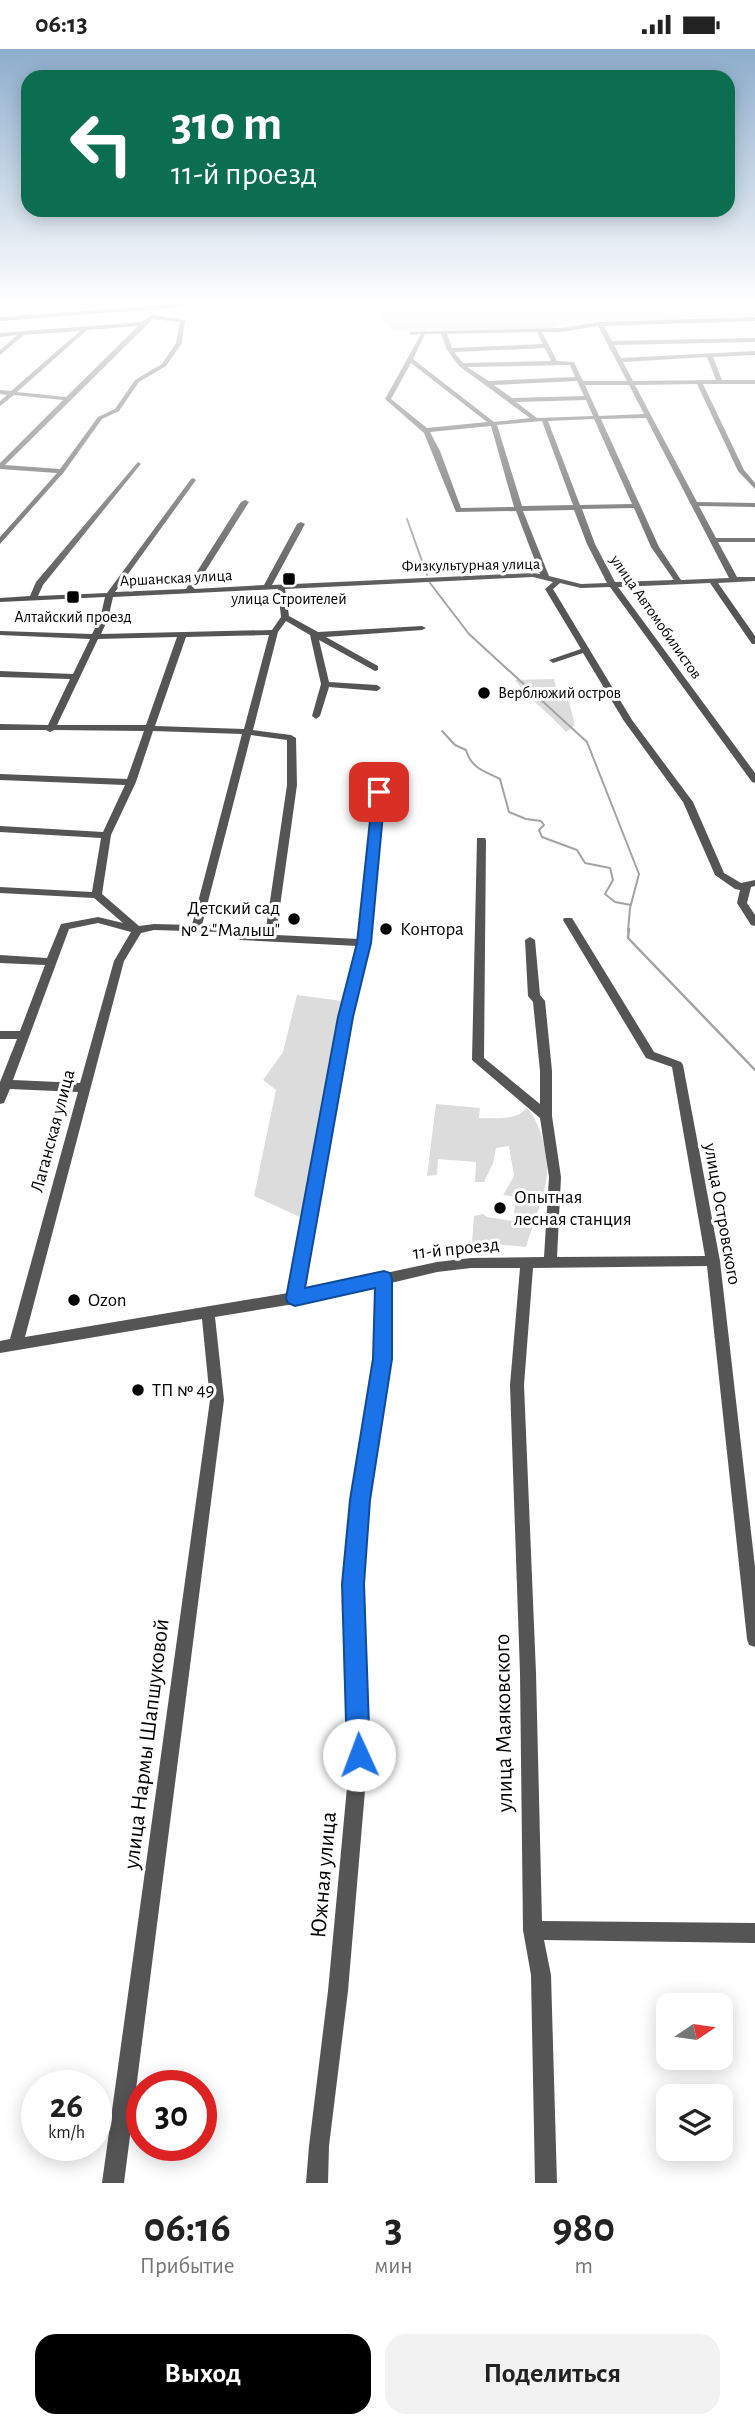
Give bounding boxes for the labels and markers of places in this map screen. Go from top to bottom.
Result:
marker: улица Строителей [281,571,297,587]
marker: Алтайский проезд [65,589,81,605]
place label: улица Строителей [230,591,347,608]
place label: Алтайский проезд [14,609,132,625]
marker: Верблюжий остров [476,685,492,701]
place label: Верблюжий остров [498,685,621,701]
pin [349,762,409,822]
place label: Детский сад № 2 "Малыш" [181,899,280,940]
marker: Детский сад № 2 "Малыш" [286,911,302,927]
place label: Контора [400,920,464,939]
marker: Контора [378,921,394,937]
place label: Опытная лесная станция [514,1188,632,1229]
marker: Опытная лесная станция [492,1200,508,1216]
place label: Ozon [88,1291,127,1310]
marker: Ozon [66,1292,82,1308]
place label: ТП № 49 [152,1381,215,1400]
marker: ТП № 49 [130,1382,146,1398]

